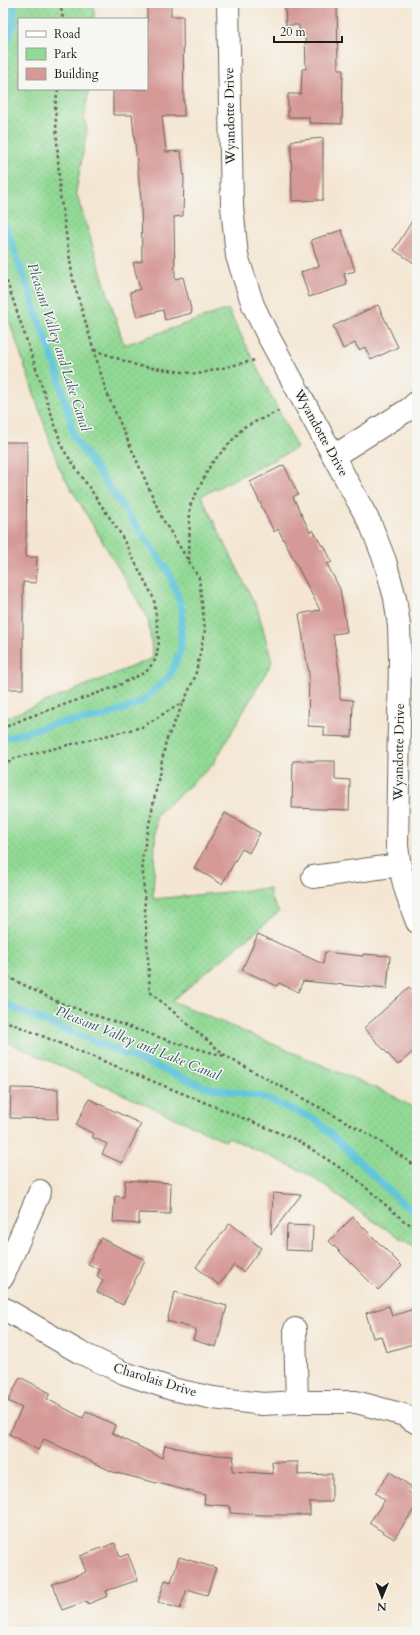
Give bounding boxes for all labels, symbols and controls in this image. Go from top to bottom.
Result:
legend [18,18,148,90]
scale bar [274,18,342,44]
text: 20 m [280,24,307,40]
text: Road [54,26,81,42]
text: Park [54,46,78,62]
text: Building [54,66,99,82]
street label: Wyandotte Drive [220,67,240,166]
water label: Pleasant Valley and Lake Canal [23,260,96,435]
street label: Wyandotte Drive [289,385,352,480]
street label: Wyandotte Drive [389,703,409,802]
water label: Pleasant Valley and Lake Canal [53,1001,224,1085]
street label: Charolais Drive [111,1359,199,1401]
north arrow [362,1577,402,1617]
text: N [376,1599,387,1614]

